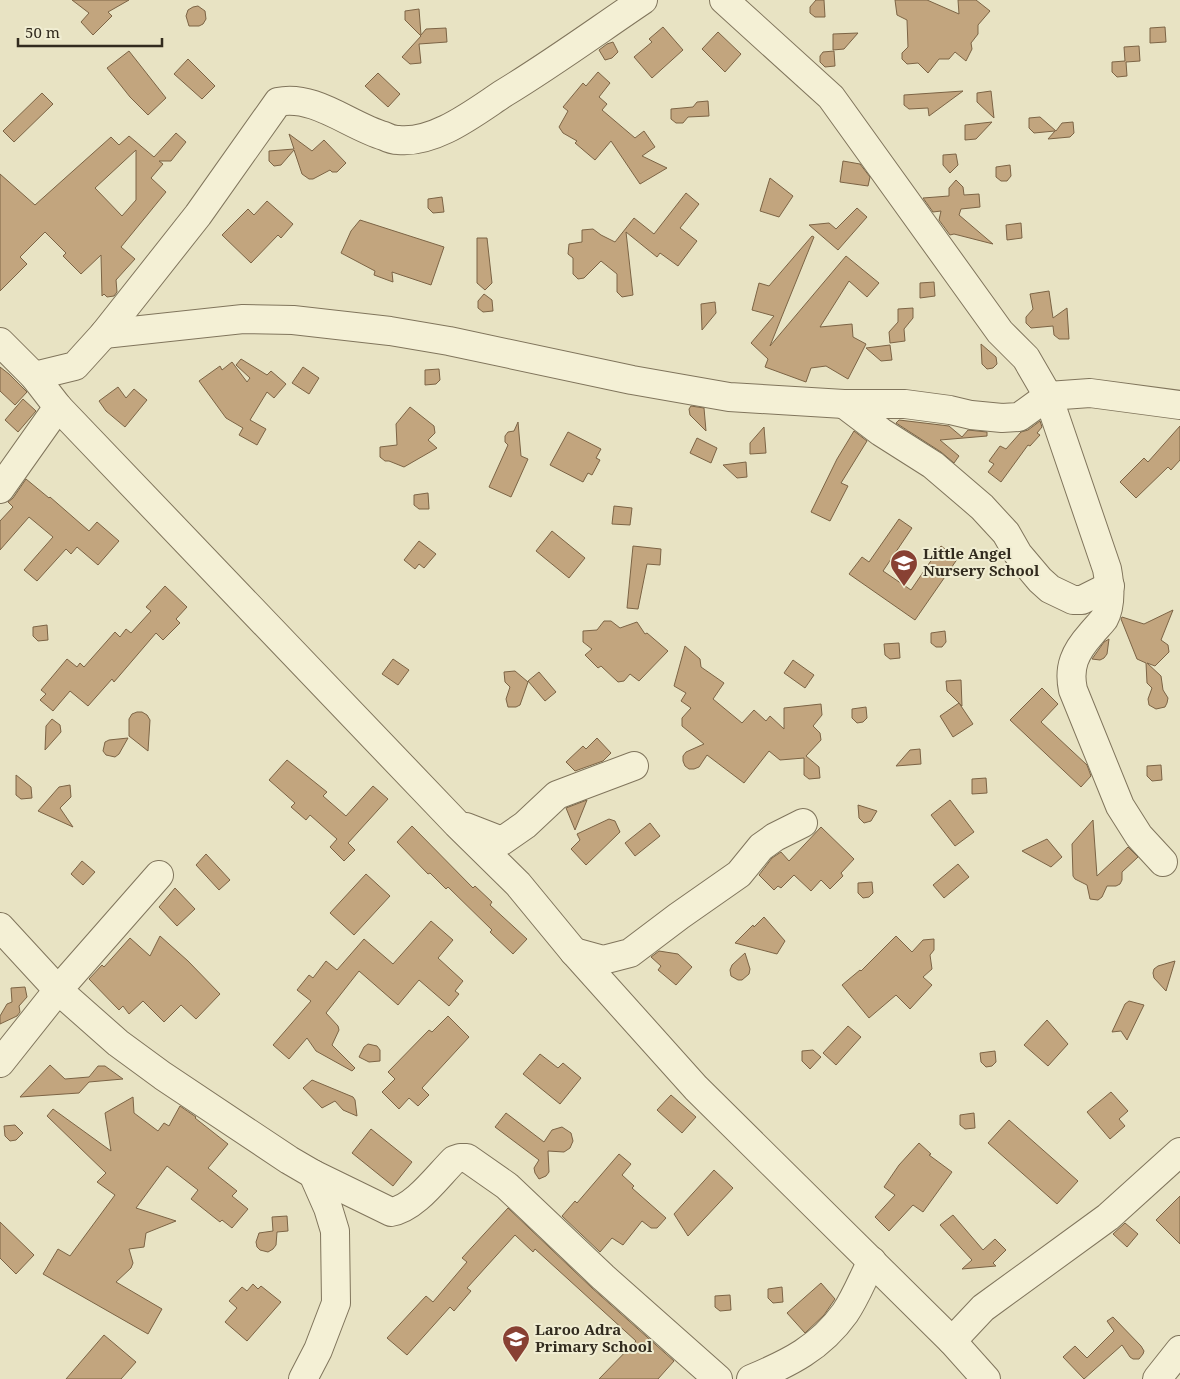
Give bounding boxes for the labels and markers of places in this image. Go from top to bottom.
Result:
place label: Little Angel Nursery School [923,543,1040,580]
school or university icon: Little Angel Nursery School [889,548,919,587]
place label: Laroo Adra Primary School [535,1319,653,1356]
school or university icon: Laroo Adra Primary School [501,1324,531,1363]

